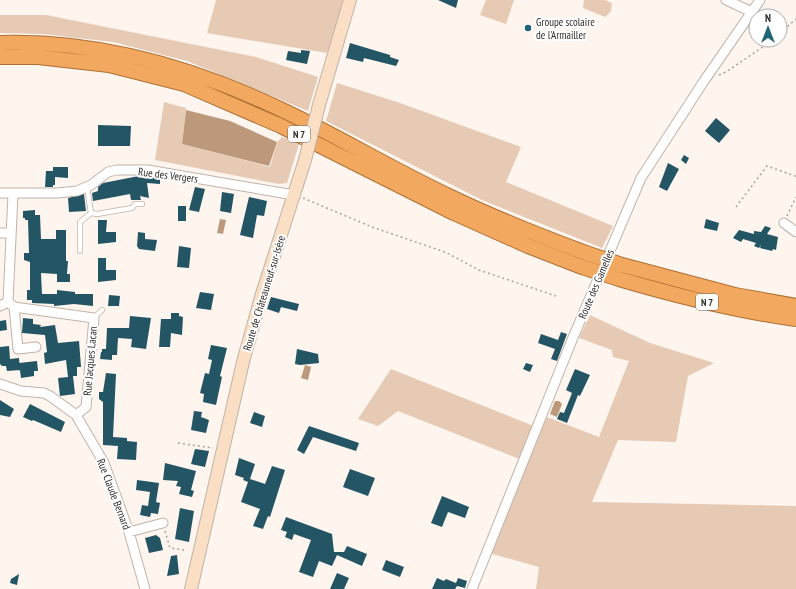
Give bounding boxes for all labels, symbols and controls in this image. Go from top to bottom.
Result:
north arrow [748,8,788,48]
text: N [765,11,771,25]
place label: Groupe scolaire de l'Armailler [536,15,595,42]
marker: Groupe scolaire de l'Armailler [523,23,533,33]
road number: N 7 [288,126,310,142]
street label: Rue des Vergers [137,164,199,186]
street label: Route de Châteauneuf-sur-Isère [240,233,288,352]
street label: Route des Gamelles [575,247,617,321]
road number: N 7 [696,294,718,310]
street label: Rue Jacques Lacan [80,325,100,396]
street label: Rue Claude Bernard [94,456,134,532]

